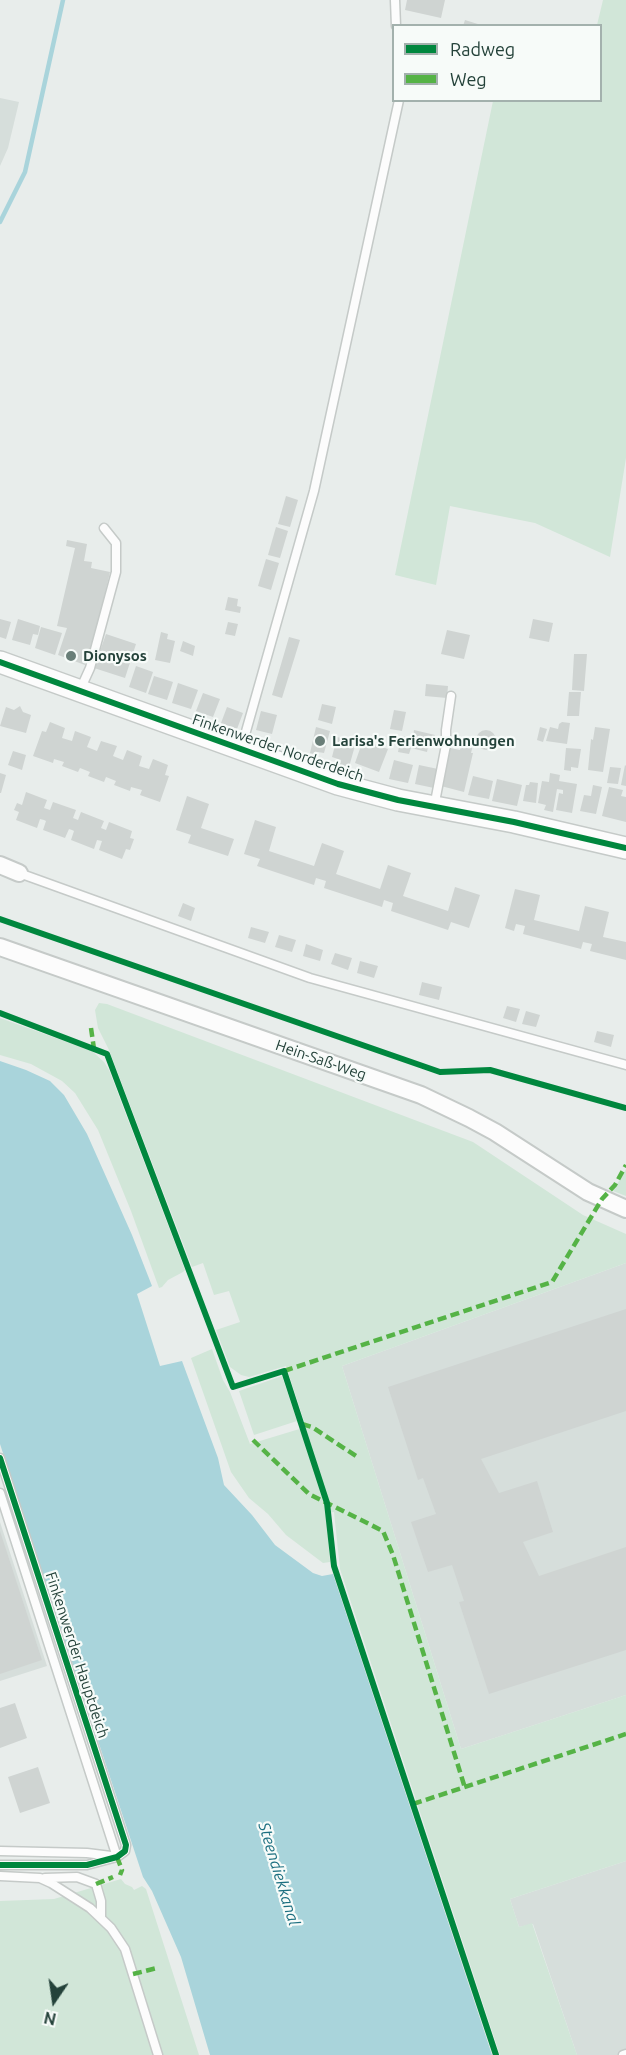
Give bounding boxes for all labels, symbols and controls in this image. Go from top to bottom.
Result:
legend [392,24,602,102]
text: Radweg [450,39,515,59]
text: Weg [450,69,487,89]
place label: Dionysos [83,647,147,665]
marker: Dionysos [64,649,78,663]
street label: Finkenwerder Norderdeich [190,710,366,786]
place label: Larisa's Ferienwohnungen [332,732,515,750]
marker: Larisa's Ferienwohnungen [313,734,327,748]
street label: Hein-Saß-Weg [273,1036,369,1084]
street label: Finkenwerder Hauptdeich [42,1570,112,1740]
water label: Steendiekkanal [254,1820,304,1928]
north arrow [24,1971,84,2031]
text: N [42,2008,58,2029]

